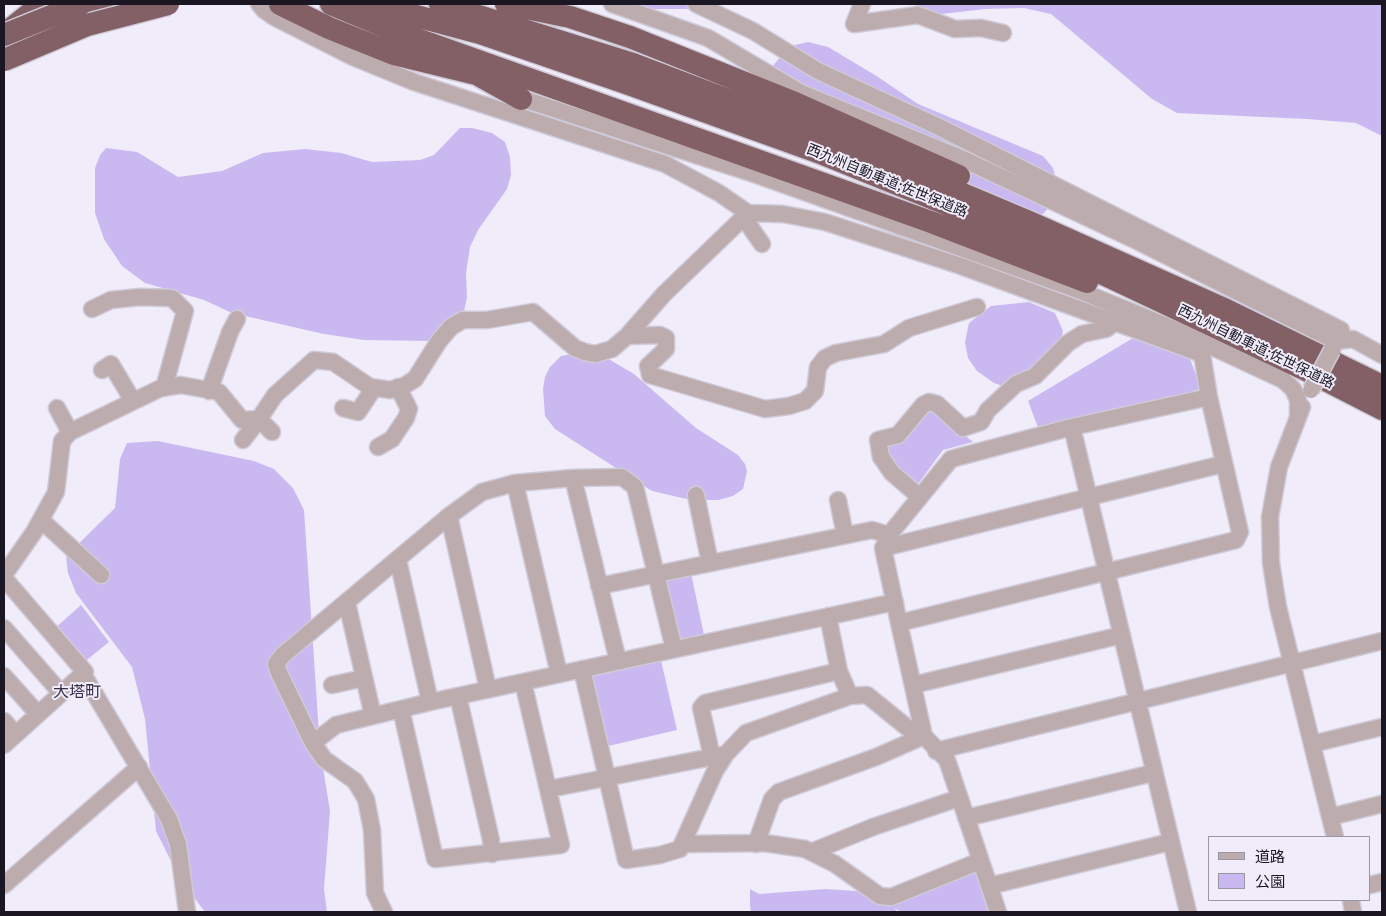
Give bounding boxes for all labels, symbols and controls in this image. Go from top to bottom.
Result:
street label: 西九州自動車道;佐世保道路 [804,141,970,221]
street label: 西九州自動車道;佐世保道路 [1175,302,1337,392]
district label: 大塔町 [53,682,101,702]
legend [1208,836,1371,901]
text: 道路 [1255,848,1285,866]
text: 公園 [1255,873,1285,891]

